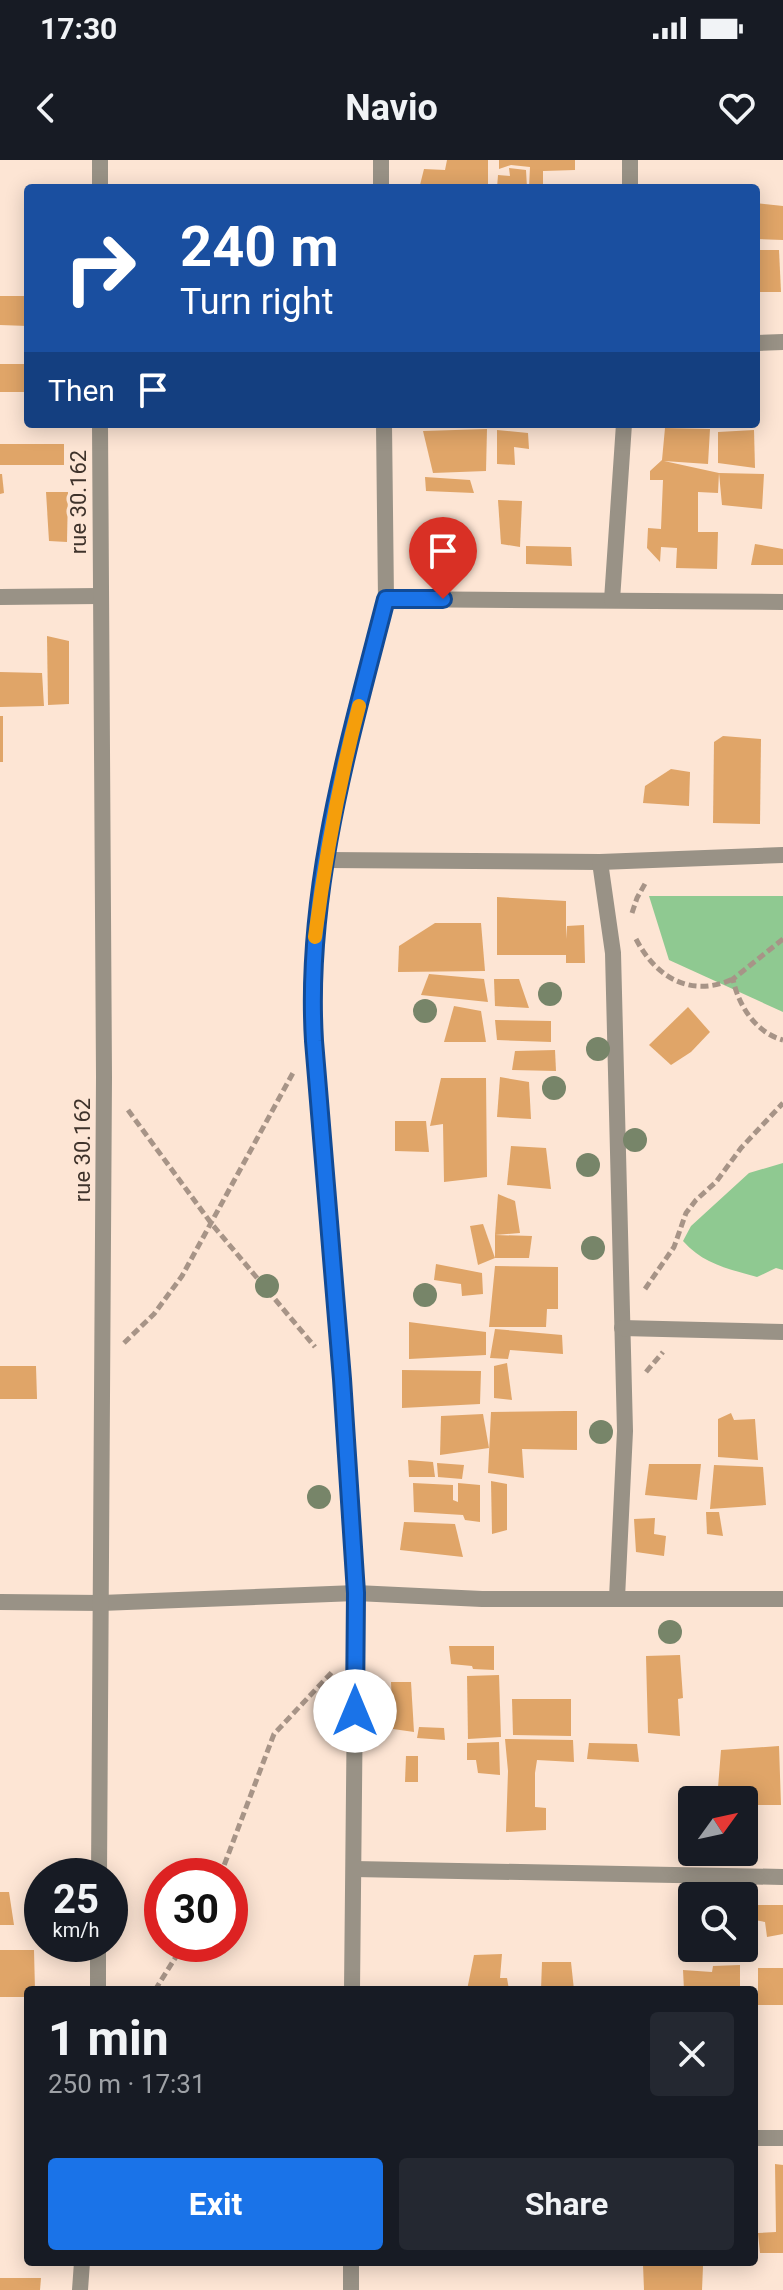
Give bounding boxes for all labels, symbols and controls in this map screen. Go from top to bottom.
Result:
text: 17:30 [40,11,117,46]
icon: back [24,86,68,130]
icon: heart [715,86,759,130]
text: Navio [345,87,438,129]
text: 240 m [180,214,339,280]
icon: right [48,216,152,320]
text: Turn right [180,281,333,323]
icon: arrive [131,368,175,412]
text: Then [48,373,115,408]
street label: rue 30.162 [66,450,91,554]
pin [409,517,477,599]
icon: arrive [421,529,465,573]
street label: rue 30.162 [70,1098,95,1202]
position arrow [313,1669,397,1753]
north arrow [678,1786,758,1866]
map controls [678,1786,758,1962]
speed limit sign: 30 [144,1858,248,1962]
text: 25 [53,1876,99,1923]
button: search [678,1882,758,1962]
text: km/h [53,1918,99,1942]
text: 1 min [48,2010,169,2067]
button: close [650,2012,734,2096]
text: 250 m · 17:31 [48,2069,206,2099]
button: Exit [48,2158,383,2250]
button: Share [399,2158,734,2250]

